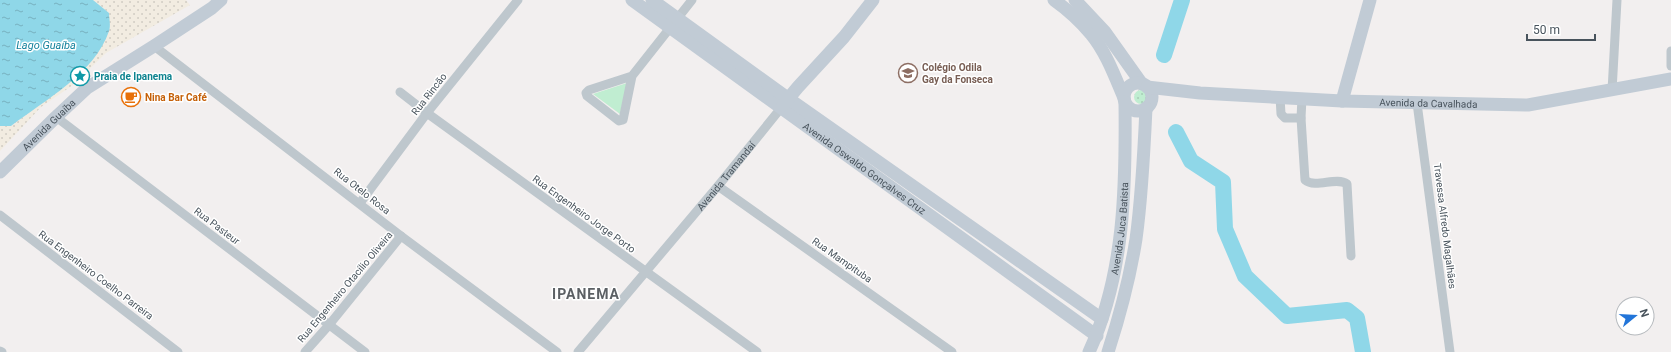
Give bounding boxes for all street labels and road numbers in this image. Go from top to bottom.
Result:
street label: Rua Rincão [409,71,449,117]
street label: Avenida Guaíba [20,96,77,153]
street label: Avenida da Cavalhada [1379,96,1478,109]
street label: Avenida Oswaldo Gonçalves Cruz [801,120,928,216]
street label: Avenida Tramandaí [695,139,757,212]
street label: Travessa Alfredo Magalhães [1432,163,1458,289]
street label: Rua Otelo Rosa [332,166,392,216]
street label: Rua Engenheiro Jorge Porto [530,173,638,255]
street label: Avenida Juca Batista [1108,182,1130,276]
street label: Rua Pasteur [192,205,242,247]
street label: Rua Engenheiro Coelho Parreira [37,228,155,322]
street label: Rua Engenheiro Otacílio Oliveira [295,229,395,345]
street label: Rua Mampituba [810,235,874,285]

